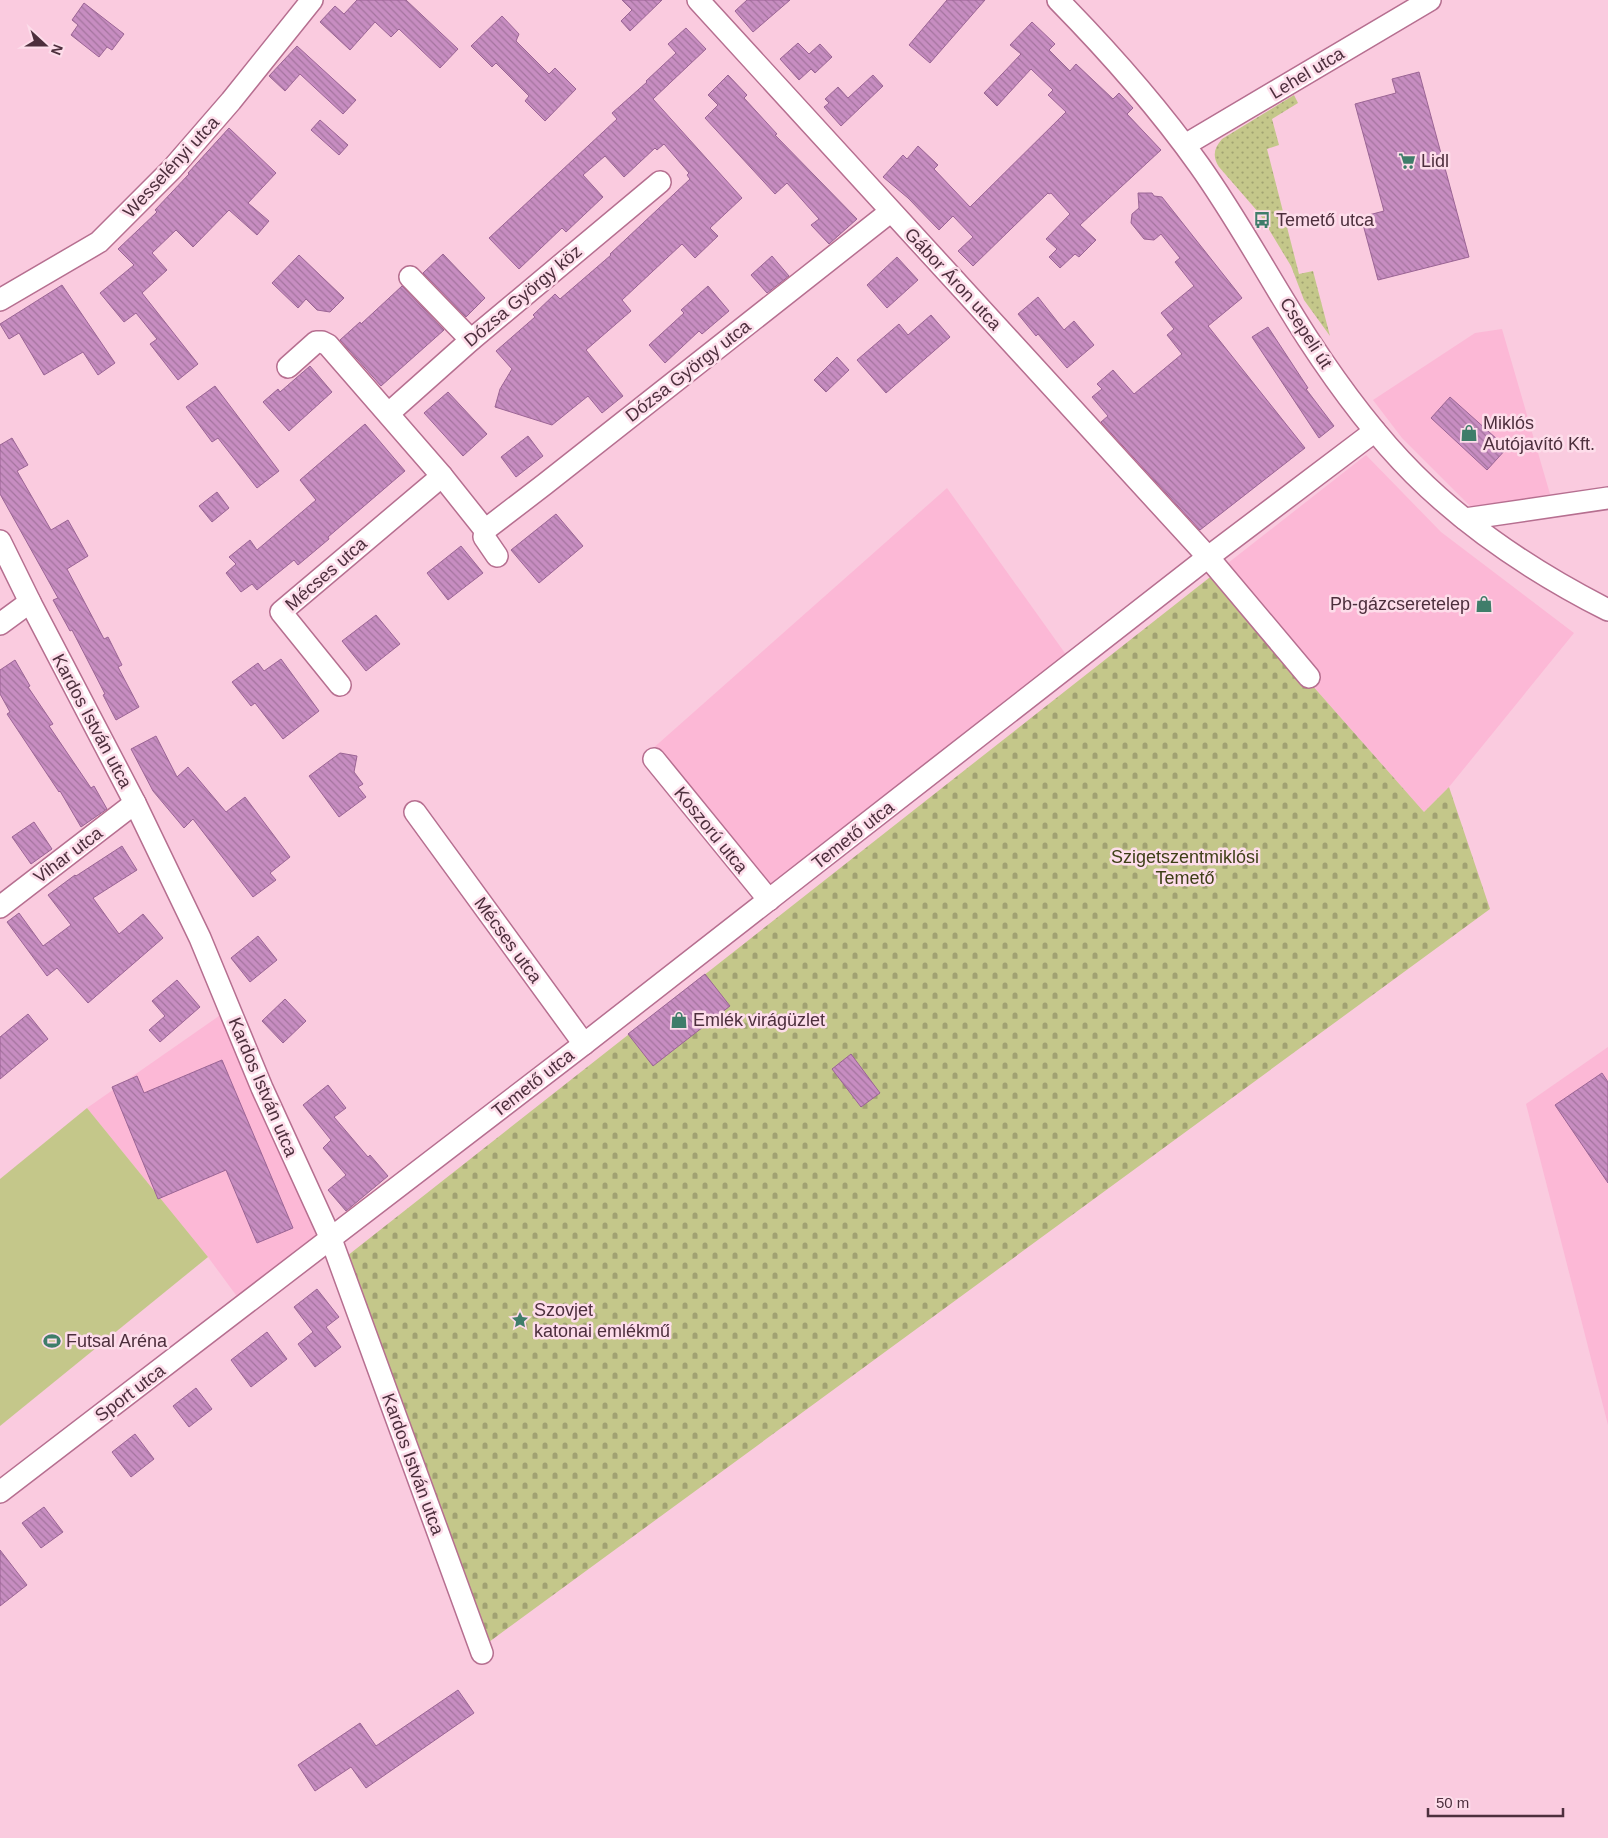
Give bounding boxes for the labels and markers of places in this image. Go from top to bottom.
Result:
supermarket icon: Lidl [1397,151,1417,171]
place label: Lidl [1421,151,1449,171]
bus stop icon: Temető utca [1252,210,1272,230]
place label: Temető utca [1276,210,1375,230]
place label: Miklós Autójavító Kft. [1483,413,1595,454]
shop icon: Miklós Autójavító Kft. [1459,423,1479,443]
place label: Pb-gázcseretelep [1330,594,1470,614]
shop icon: Pb-gázcseretelep [1474,594,1494,614]
shop icon: Emlék virágüzlet [669,1010,689,1030]
place label: Emlék virágüzlet [693,1010,825,1030]
place label: Szovjet katonai emlékmű [534,1300,670,1341]
place icon: Szovjet katonai emlékmű [510,1310,530,1330]
sports icon: Futsal Aréna [42,1331,62,1351]
place label: Futsal Aréna [66,1331,168,1351]

